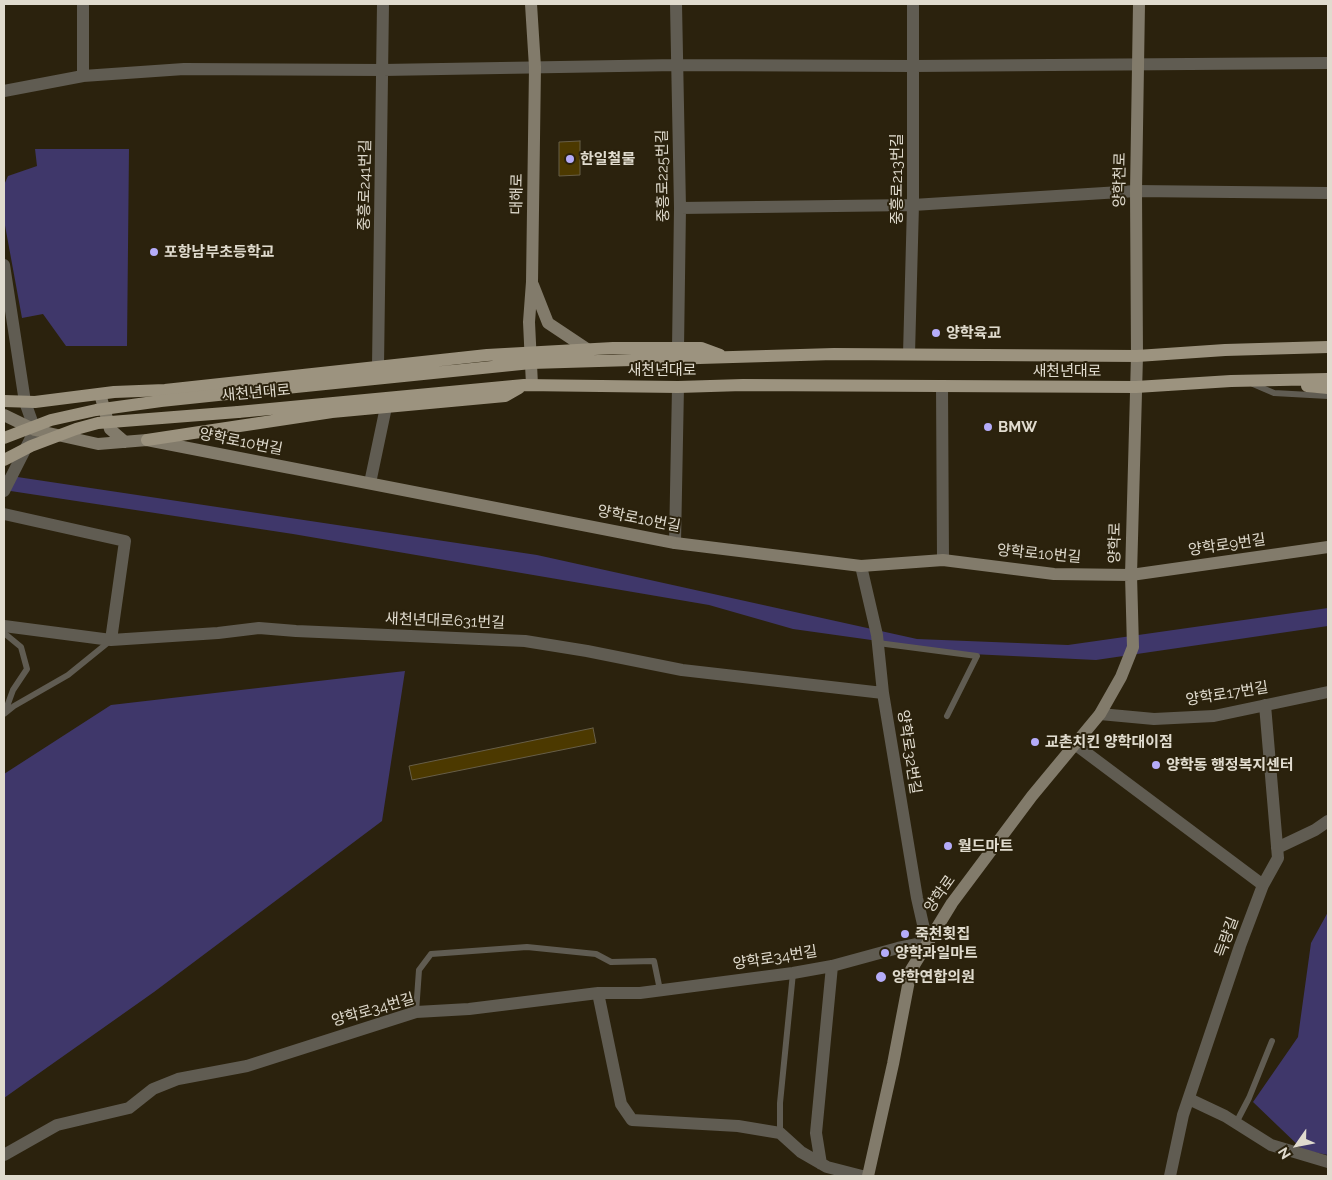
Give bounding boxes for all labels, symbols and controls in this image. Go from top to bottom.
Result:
street label: 중흥로225번길 [653,129,673,223]
street label: 중흥로213번길 [888,133,906,225]
street label: 중흥로241번길 [355,139,375,231]
place label: 한일철물 [580,150,635,168]
street label: 양학천로 [1111,152,1129,208]
marker: 한일철물 [564,153,576,165]
street label: 대해로 [508,173,526,215]
place label: 포항남부초등학교 [164,243,274,261]
marker: 포항남부초등학교 [148,246,160,258]
place label: 양학육교 [946,324,1001,342]
marker: 양학육교 [930,327,942,339]
street label: 새천년대로 [628,361,696,379]
street label: 새천년대로 [1033,362,1101,380]
street label: 새천년대로 [221,381,291,405]
place label: BMW [998,418,1037,436]
marker: BMW [982,421,994,433]
street label: 양학로10번길 [198,425,284,459]
street label: 양학로10번길 [596,502,682,536]
street label: 양학로 [1106,522,1124,564]
street label: 양학로9번길 [1187,531,1267,559]
street label: 양학로10번길 [996,541,1082,567]
street label: 새천년대로631번길 [385,610,505,632]
street label: 양학로17번길 [1184,679,1270,709]
street label: 양학로32번길 [893,709,925,795]
place label: 교촌치킨 양학대이점 [1045,733,1173,751]
marker: 교촌치킨 양학대이점 [1029,736,1041,748]
place label: 양학동 행정복지센터 [1166,756,1294,774]
marker: 양학동 행정복지센터 [1150,759,1162,771]
place label: 월드마트 [958,837,1013,855]
marker: 월드마트 [942,840,954,852]
street label: 양학로 [921,872,959,916]
street label: 득량길 [1211,914,1243,960]
place label: 죽천횟집 [915,925,970,943]
marker: 죽천횟집 [899,928,911,940]
street label: 양학로34번길 [732,942,818,974]
place label: 양학과일마트 [895,944,978,962]
marker: 양학과일마트 [879,947,891,959]
place label: 양학연합의원 [892,968,975,986]
marker: 양학연합의원 [874,970,888,984]
street label: 양학로34번길 [330,990,416,1030]
north arrow [1272,1120,1322,1170]
text: N [1275,1144,1294,1162]

